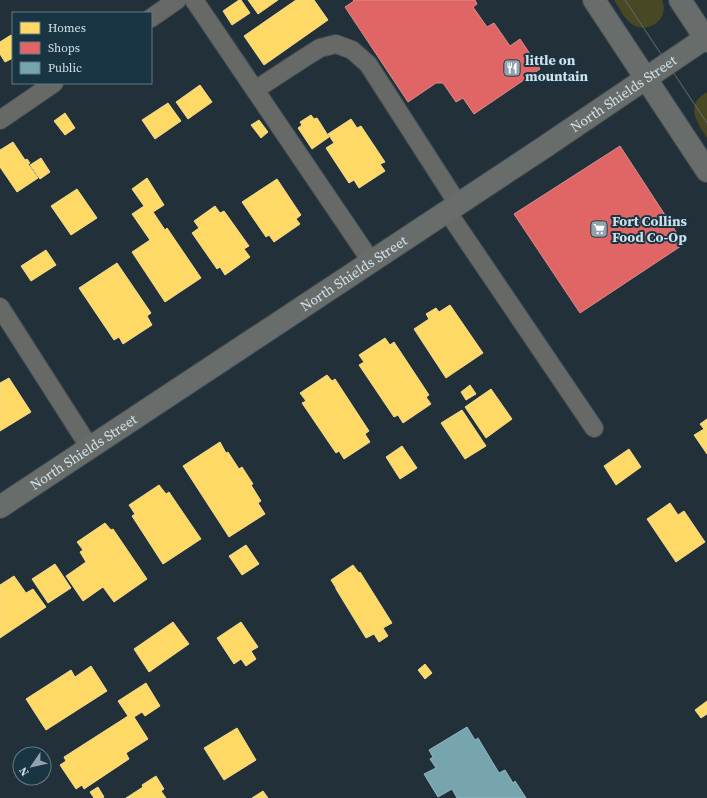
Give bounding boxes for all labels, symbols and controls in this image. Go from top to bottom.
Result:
legend [12,12,152,84]
text: Homes [48,20,86,36]
text: Shops [48,40,80,56]
place label: little on mountain [525,50,588,86]
street label: North Shields Street [566,50,681,137]
restaurant icon: little on mountain [502,58,522,78]
text: Public [48,60,82,76]
place label: Fort Collins Food Co-Op [612,211,688,247]
supermarket icon: Fort Collins Food Co-Op [589,219,609,239]
street label: North Shields Street [296,230,412,316]
street label: North Shields Street [26,409,141,495]
north arrow [12,746,52,786]
text: N [16,764,33,779]

